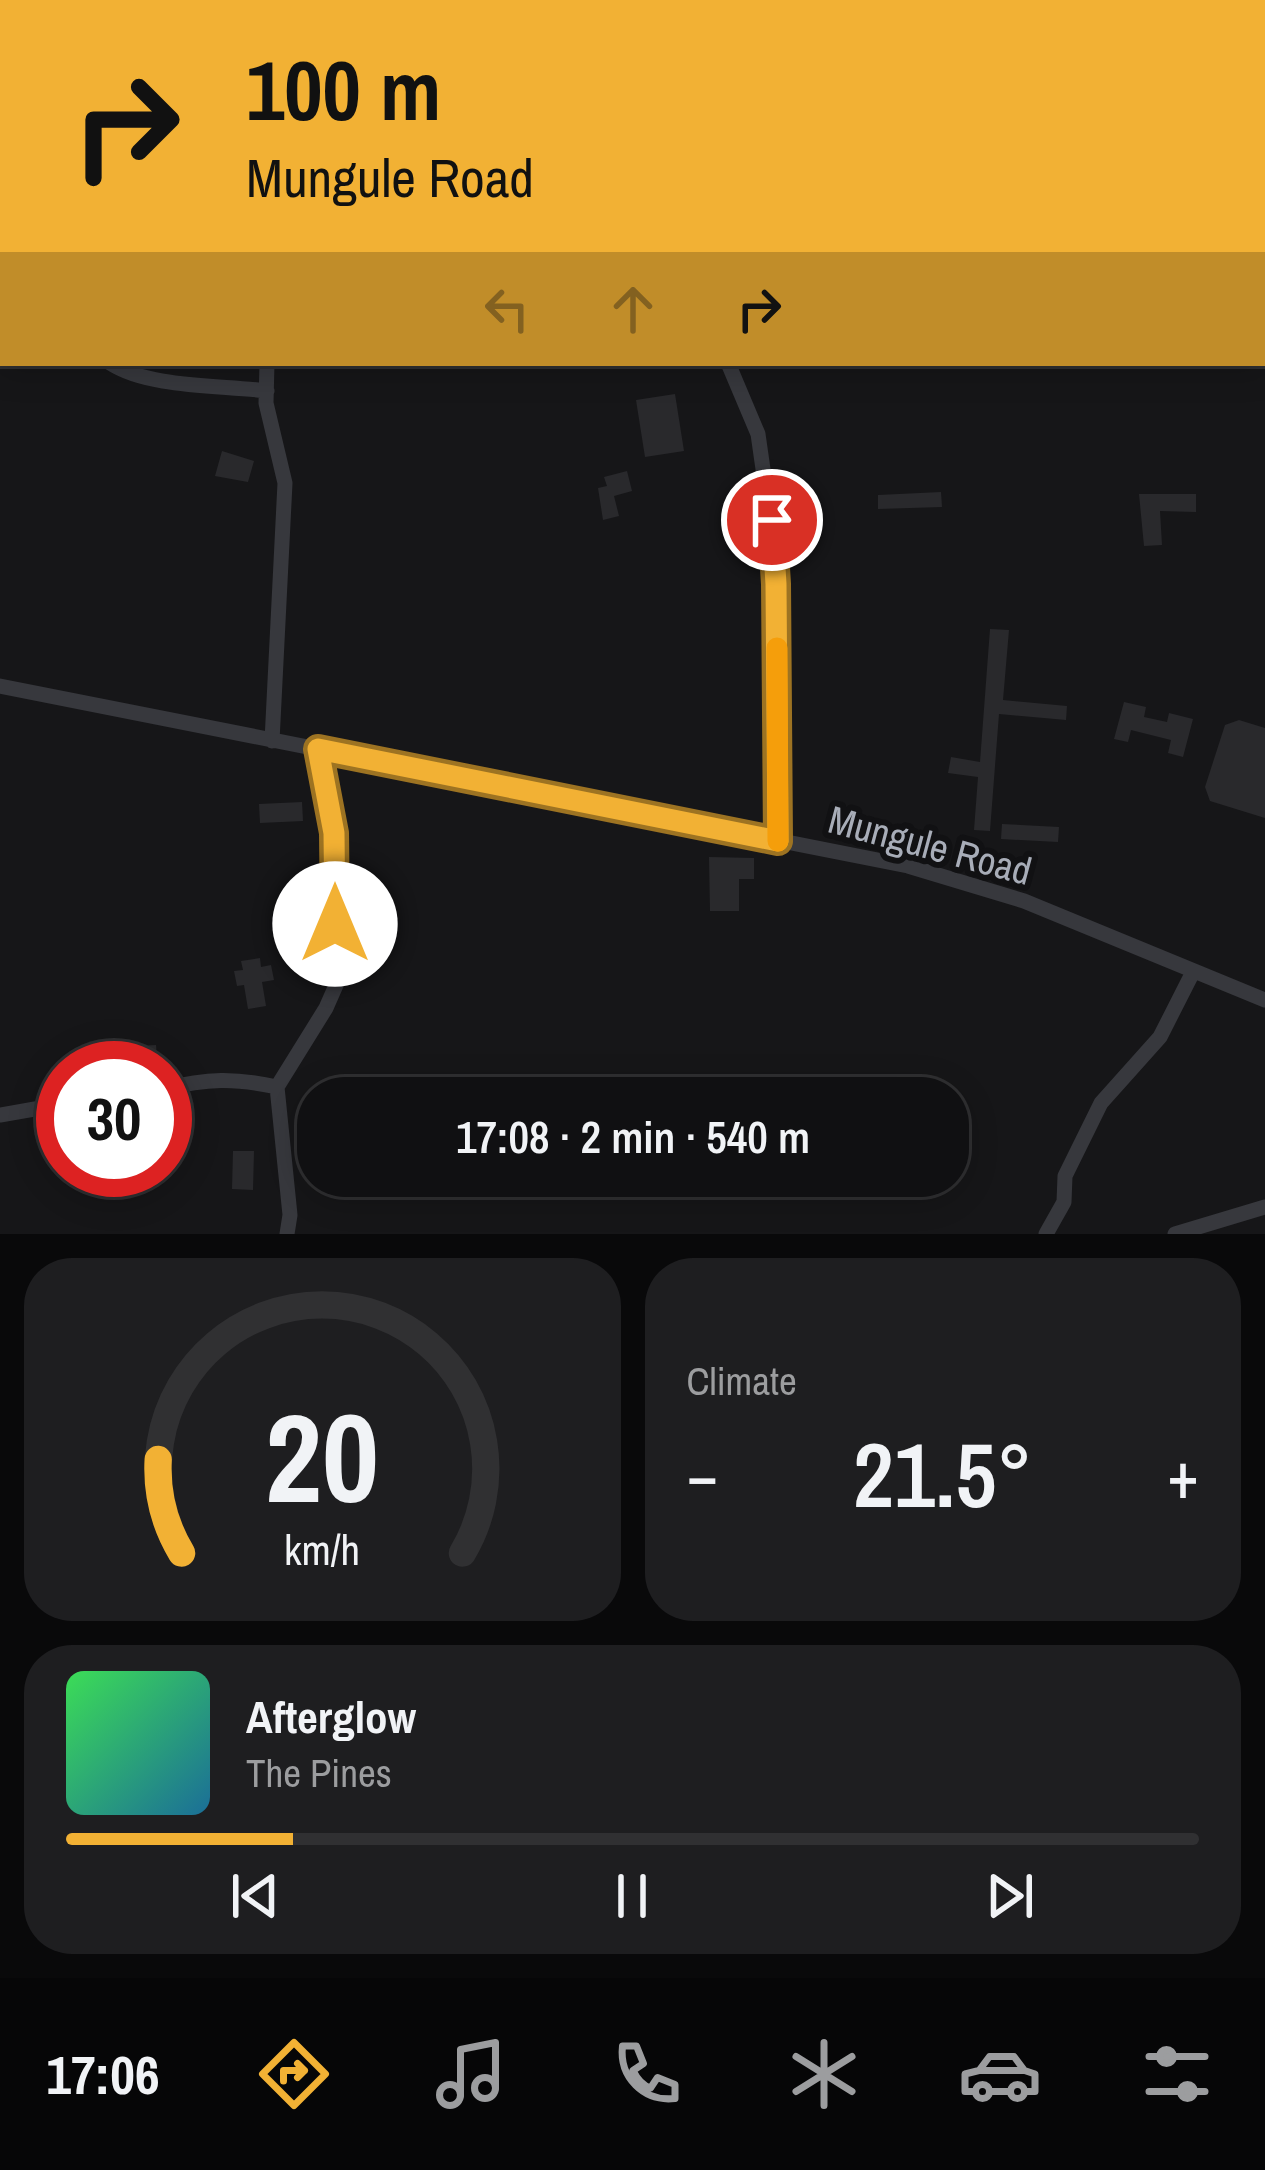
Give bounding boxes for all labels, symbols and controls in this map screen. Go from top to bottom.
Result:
text: 100 m [246,33,441,146]
icon: right [48,48,204,204]
text: Mungule Road [246,141,534,214]
icon: left [474,276,540,342]
icon: ahead [600,276,666,342]
icon: right [726,276,792,342]
pin [721,469,823,571]
icon: arrive [739,487,805,553]
street label: Mungule Road [823,793,1037,897]
position arrow [272,861,398,987]
speed limit sign: 30 [36,1041,192,1197]
text: 17:08 · 2 min · 540 m [456,1106,810,1167]
text: Climate [687,1355,797,1407]
text: 20 [265,1373,379,1541]
text: 21.5° [853,1414,1033,1535]
text: − [687,1430,718,1519]
text: + [1167,1430,1199,1519]
text: km/h [284,1520,360,1577]
text: Afterglow [246,1686,416,1747]
text: The Pines [246,1747,392,1799]
icon: previous [222,1863,288,1929]
icon: pause [599,1863,665,1929]
icon: next [977,1863,1043,1929]
icon: directions [252,2032,336,2116]
icon: music [429,2032,513,2116]
icon: phone [605,2032,689,2116]
icon: climate [782,2032,866,2116]
icon: car [958,2032,1042,2116]
icon: filters [1135,2032,1219,2116]
text: 17:06 [46,2038,160,2111]

